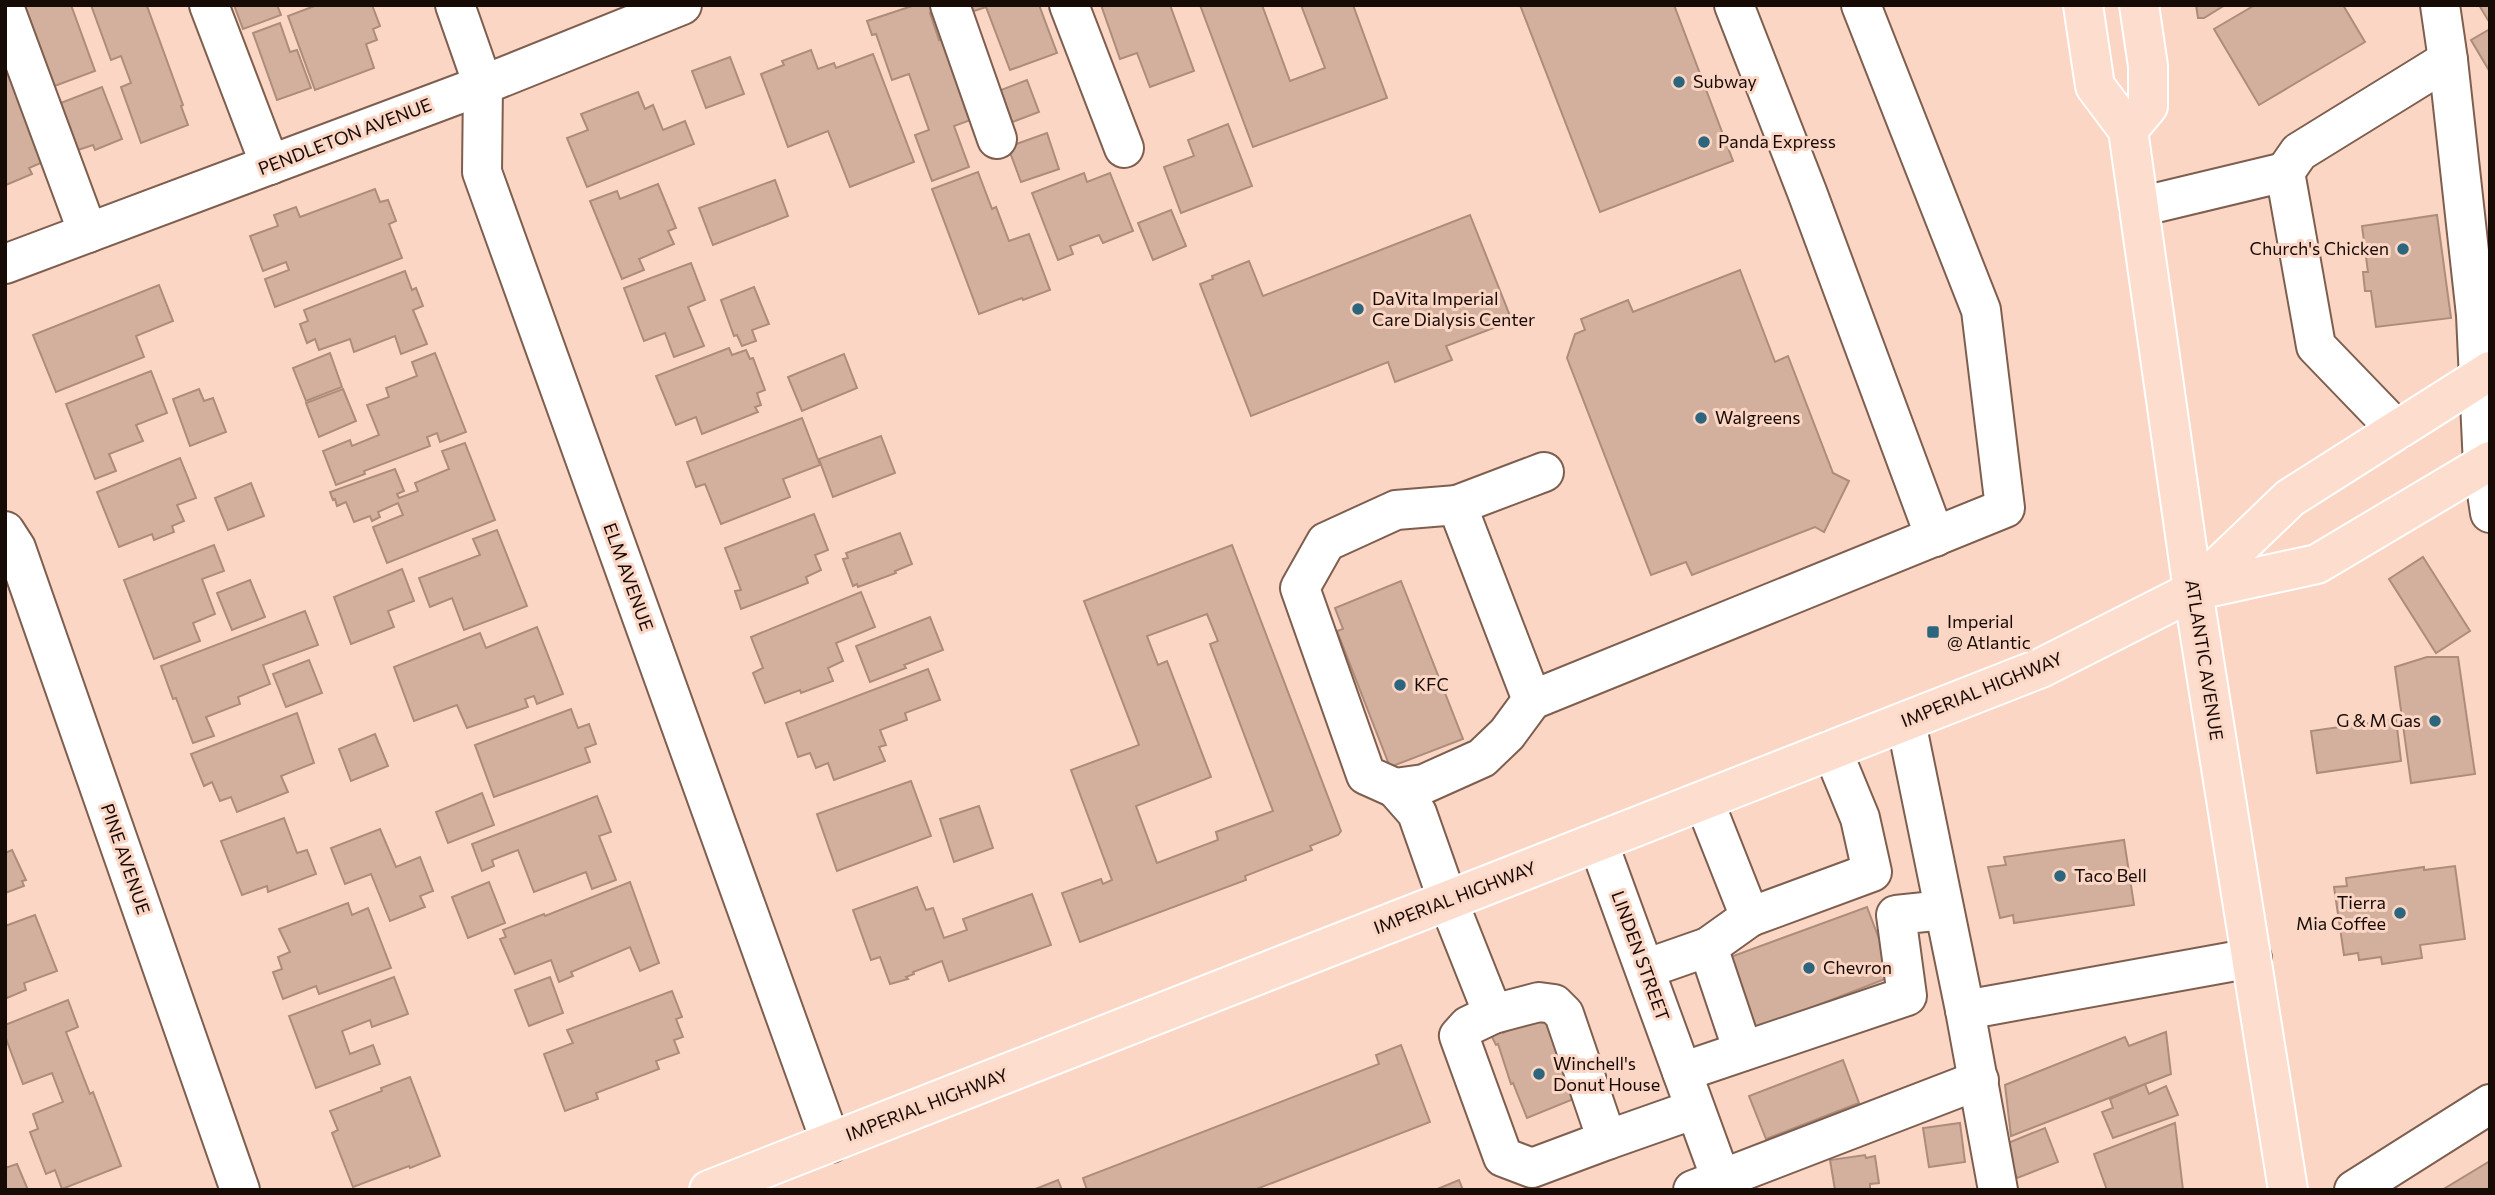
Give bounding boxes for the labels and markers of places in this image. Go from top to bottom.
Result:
place label: Subway [1693,70,1757,92]
marker: Subway [1671,74,1687,90]
place label: Panda Express [1718,130,1836,152]
marker: Panda Express [1696,134,1712,150]
place label: Church's Chicken [2250,237,2389,259]
marker: Church's Chicken [2395,241,2411,257]
place label: DaVita Imperial Care Dialysis Center [1372,287,1535,330]
marker: DaVita Imperial Care Dialysis Center [1350,301,1366,317]
place label: Walgreens [1715,406,1801,428]
marker: Walgreens [1693,410,1709,426]
place label: Imperial @ Atlantic [1947,610,2031,653]
marker: Imperial @ Atlantic [1925,624,1941,640]
place label: KFC [1414,673,1449,695]
marker: KFC [1392,677,1408,693]
place label: G & M Gas [2336,709,2421,731]
marker: G & M Gas [2427,713,2443,729]
place label: Taco Bell [2074,864,2147,886]
marker: Taco Bell [2052,868,2068,884]
place label: Tierra Mia Coffee [2296,891,2386,934]
marker: Tierra Mia Coffee [2392,905,2408,921]
place label: Chevron [1823,956,1892,978]
marker: Chevron [1801,960,1817,976]
place label: Winchell's Donut House [1553,1052,1660,1095]
marker: Winchell's Donut House [1531,1066,1547,1082]

